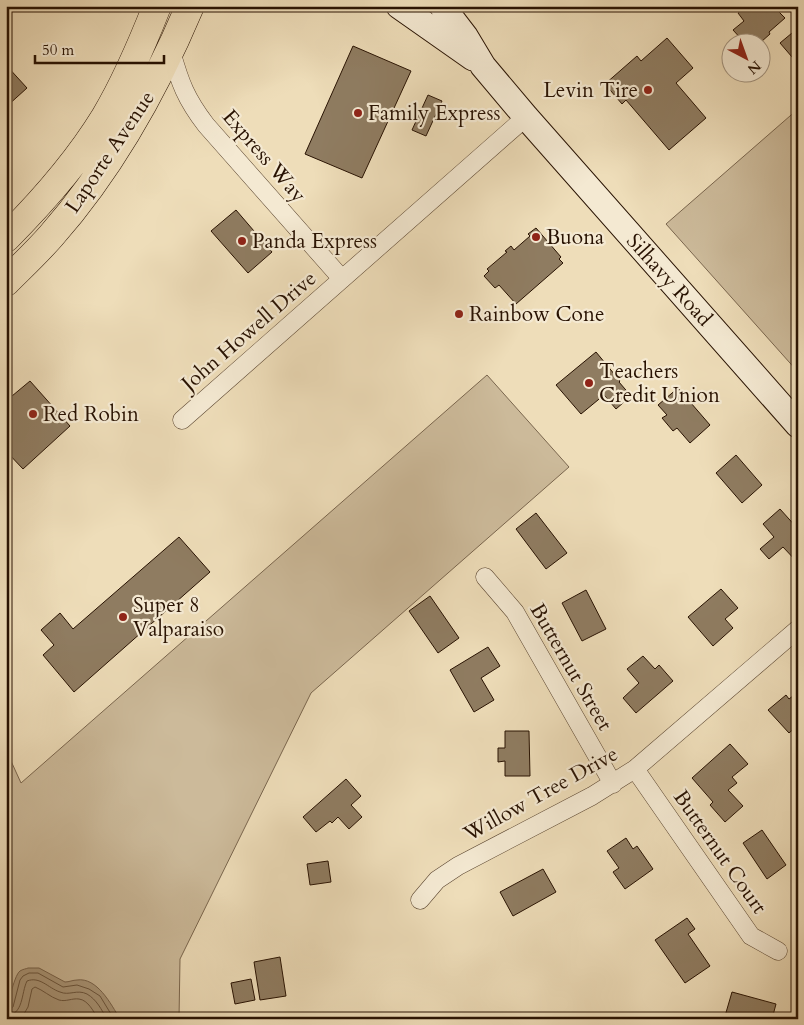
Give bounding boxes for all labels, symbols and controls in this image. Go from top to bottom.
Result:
scale bar [35,32,164,64]
north arrow [722,32,772,82]
text: 50 m [42,40,74,60]
text: N [743,56,765,79]
place label: Levin Tire [543,76,638,105]
marker: Levin Tire [642,84,654,96]
street label: Laporte Avenue [58,85,162,219]
place label: Family Express [368,99,501,128]
street label: Express Way [215,103,313,209]
marker: Family Express [352,107,364,119]
place label: Buona [546,223,604,252]
place label: Panda Express [252,227,377,256]
street label: Silhavy Road [619,227,719,333]
marker: Buona [530,231,542,243]
marker: Panda Express [236,235,248,247]
street label: John Howell Drive [173,264,323,400]
place label: Rainbow Cone [469,300,604,329]
marker: Rainbow Cone [453,308,465,320]
place label: Teachers Credit Union [599,357,720,410]
marker: Teachers Credit Union [583,377,595,389]
place label: Red Robin [43,400,139,429]
marker: Red Robin [27,408,39,420]
place label: Super 8 Valparaiso [133,591,224,644]
street label: Butternut Street [523,598,619,736]
marker: Super 8 Valparaiso [117,611,129,623]
street label: Willow Tree Drive [458,740,623,849]
street label: Butternut Court [666,784,774,920]

